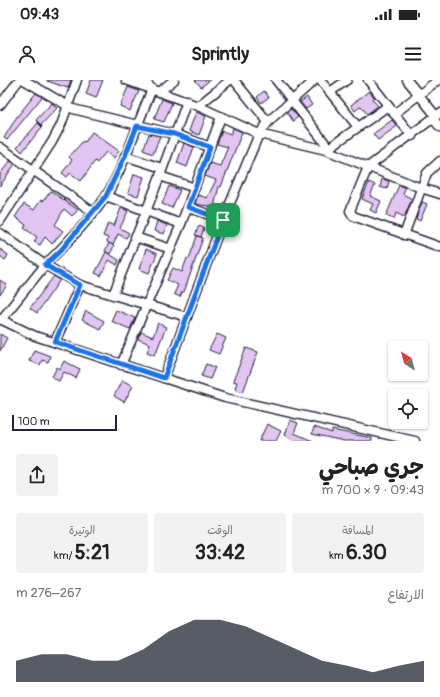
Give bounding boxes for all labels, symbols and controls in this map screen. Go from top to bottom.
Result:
text: 09:43 [20,5,59,24]
icon: person [16,43,38,65]
text: Sprintly [191,43,249,66]
icon: menu [402,43,424,65]
pin [206,203,240,237]
icon: arrive [212,209,234,231]
north arrow [388,341,428,381]
map controls [388,341,428,429]
button: locate [388,389,428,429]
scale bar [12,413,117,432]
text: 100 m [18,415,49,428]
text: جري صباحي [319,453,424,481]
button: share [16,454,58,496]
text: 09:43 · 9 × 700 m [322,482,424,498]
text: الوتيرة [69,524,95,537]
text: الوقت [207,524,233,537]
text: المسافة [342,524,374,537]
text: 5:21 [75,540,110,565]
text: 33:42 [195,540,245,565]
text: 6.30 [346,540,387,565]
text: /km [54,549,75,562]
text: km [329,549,346,562]
text: 267–276 m [16,585,81,601]
text: الارتفاع [388,587,424,603]

